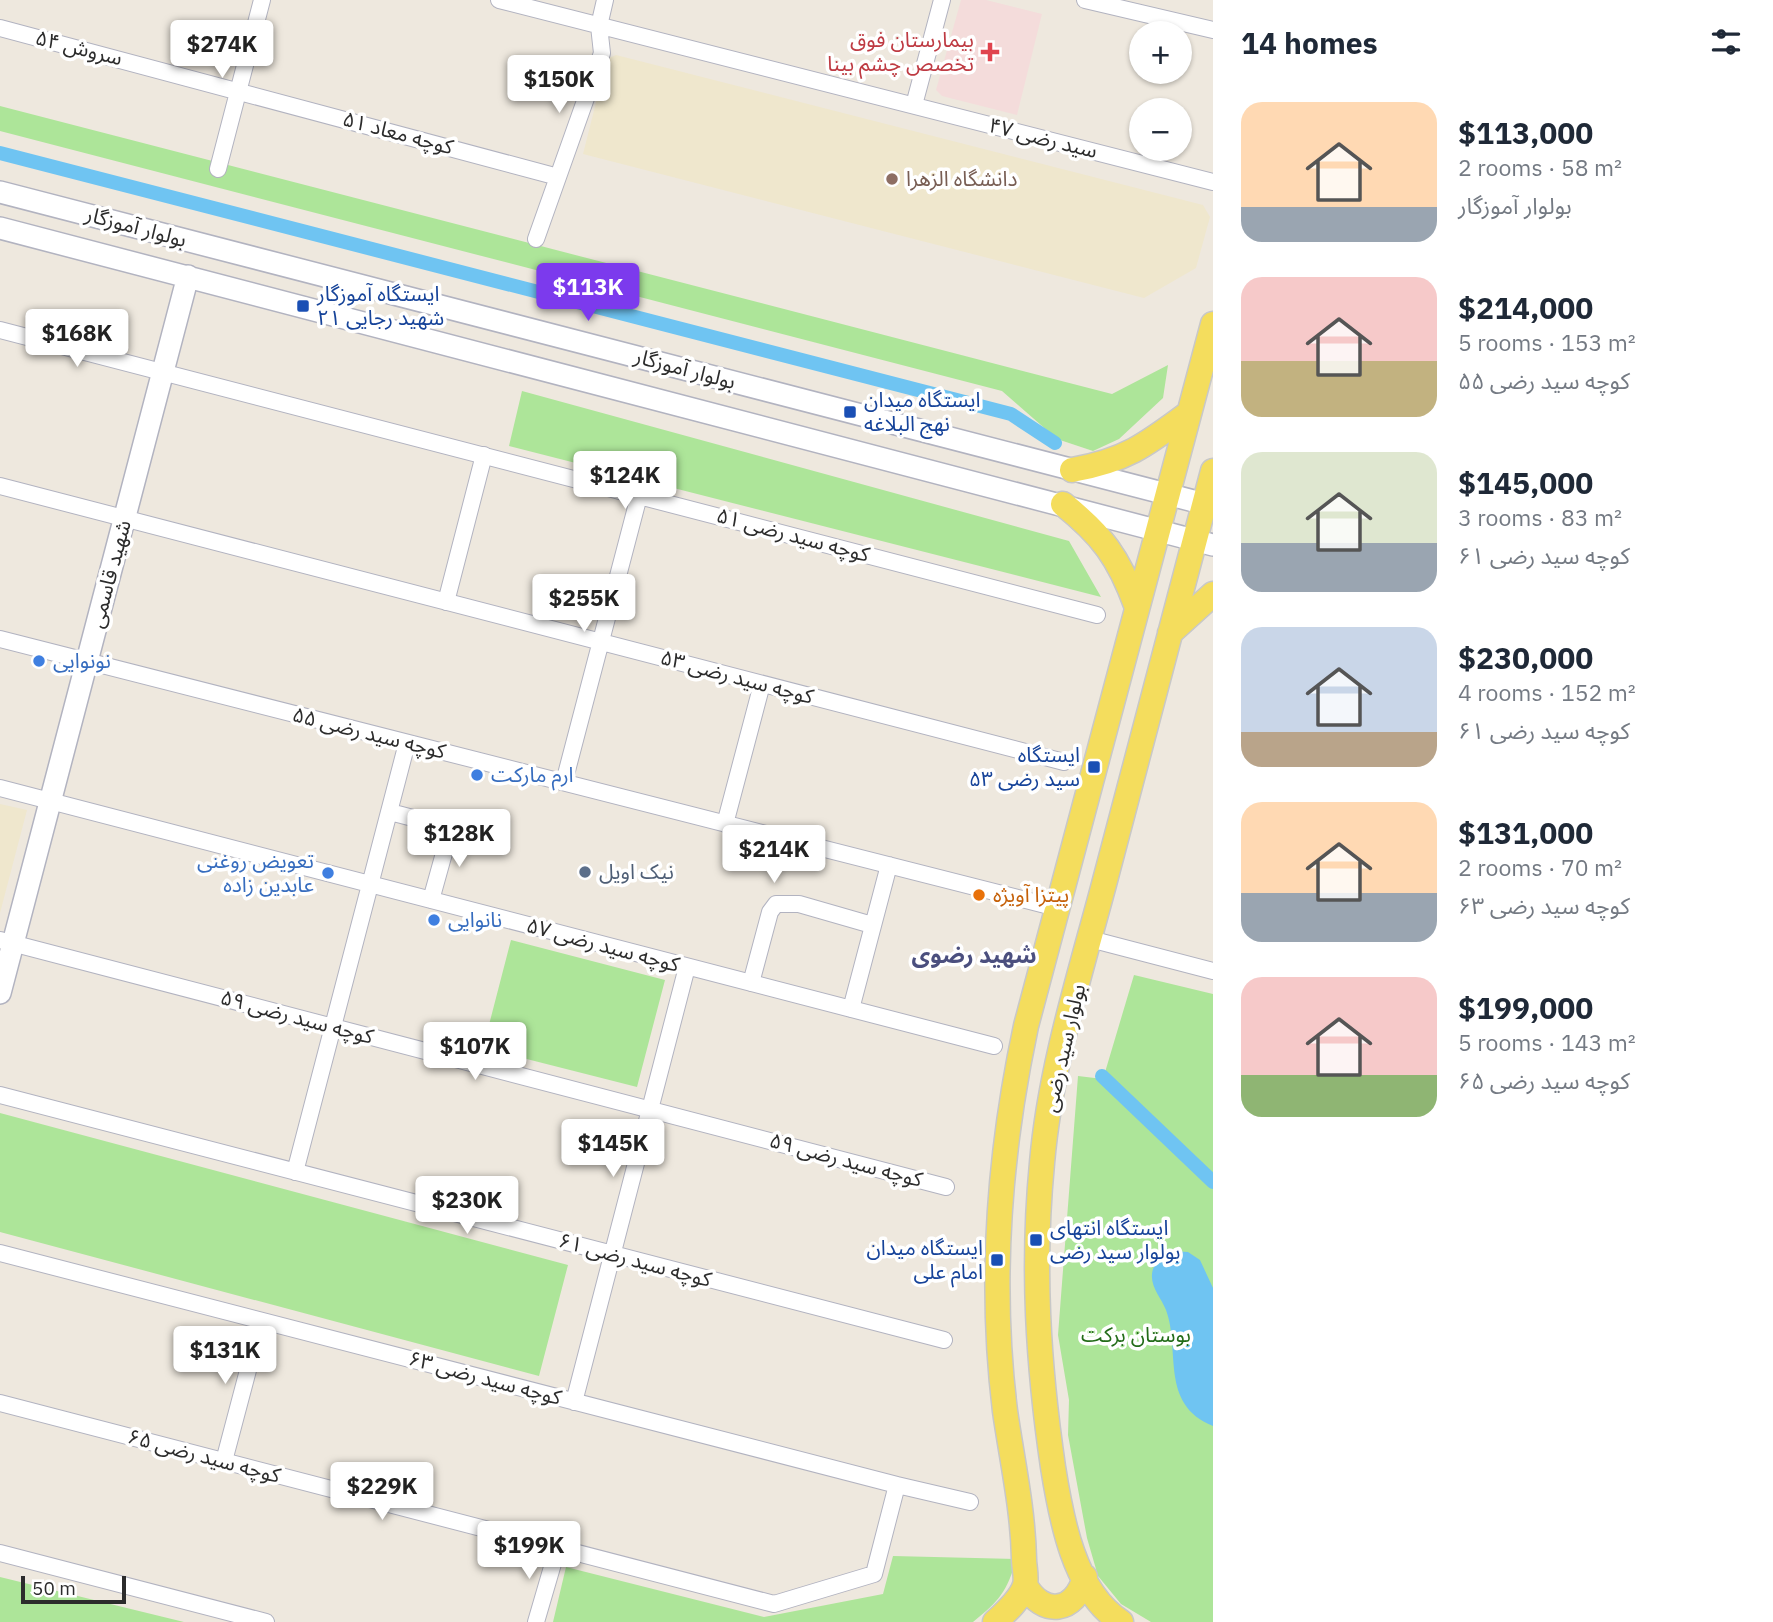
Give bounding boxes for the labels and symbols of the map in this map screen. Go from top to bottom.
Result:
pin: $274K [173,20,271,80]
street label: سروش ۵۴ [33,23,126,71]
place label: بیمارستان فوق تخصص چشم بینا [827,25,974,79]
marker: بیمارستان فوق تخصص چشم بینا [980,42,1000,62]
pin: $150K [510,55,608,115]
street label: کوچه معاد ۵۱ [340,104,457,160]
street label: سید رضی ۴۷ [986,110,1100,164]
place label: دانشگاه الزهرا [906,164,1018,192]
marker: دانشگاه الزهرا [884,171,900,187]
street label: بولوار آموزگار [82,199,190,253]
pin: $113K [539,264,637,323]
place label: ایستگاه آموزگار شهید رجایی ۲۱ [316,279,444,331]
marker: ایستگاه آموزگار شهید رجایی ۲۱ [295,298,311,314]
pin: $168K [28,310,126,369]
street label: بولوار آموزگار [631,341,739,395]
place label: ایستگاه میدان نهج البلاغه [864,385,981,439]
marker: ایستگاه میدان نهج البلاغه [842,404,858,420]
pin: $124K [576,452,674,511]
street label: کوچه سید رضی ۵۱ [714,500,873,568]
street label: شهید قاسمی [81,517,137,631]
pin: $255K [535,574,633,634]
street label: کوچه سید رضی ۵۳ [658,642,817,710]
place label: نونوایی [53,646,111,674]
marker: نونوایی [31,653,47,669]
street label: کوچه سید رضی ۵۵ [290,699,449,765]
place label: ایستگاه سید رضی ۵۳ [969,740,1080,792]
marker: ایستگاه سید رضی ۵۳ [1086,759,1102,775]
place label: ارم مارکت [491,760,574,791]
marker: ارم مارکت [469,767,485,783]
pin: $128K [410,810,508,869]
pin: $214K [725,826,823,885]
place label: تعویض روغنی عابدین زاده [197,846,314,898]
place label: نیک اویل [599,857,674,885]
marker: نیک اویل [577,864,593,880]
marker: تعویض روغنی عابدین زاده [320,865,336,881]
place label: پیتزا آویژه [993,880,1069,908]
marker: پیتزا آویژه [971,887,987,903]
place label: نانوایی [448,905,502,933]
street label: کوچه سید رضی ۵۷ [524,910,683,978]
marker: نانوایی [426,912,442,928]
district label: شهید رضوی [911,939,1037,969]
street label: بولوار سید رضی [1035,981,1091,1115]
street label: کوچه سید رضی ۵۹ [218,982,377,1050]
pin: $107K [426,1023,524,1082]
pin: $145K [564,1120,662,1179]
street label: کوچه سید رضی ۵۹ [767,1125,926,1193]
pin: $230K [418,1176,516,1236]
place label: ایستگاه انتهای بولوار سید رضی [1050,1213,1181,1265]
street label: کوچه سید رضی ۶۱ [556,1225,715,1293]
marker: ایستگاه انتهای بولوار سید رضی [1028,1232,1044,1248]
place label: ایستگاه میدان امام علی [866,1233,983,1288]
marker: ایستگاه میدان امام علی [989,1252,1005,1268]
park label: بوستان برکت [1081,1320,1191,1348]
pin: $131K [176,1326,274,1386]
street label: کوچه سید رضی ۶۳ [406,1343,565,1411]
street label: کوچه سید رضی ۶۵ [125,1421,284,1489]
pin: $229K [333,1462,431,1522]
pin: $199K [480,1522,578,1581]
scale bar [21,1573,126,1605]

